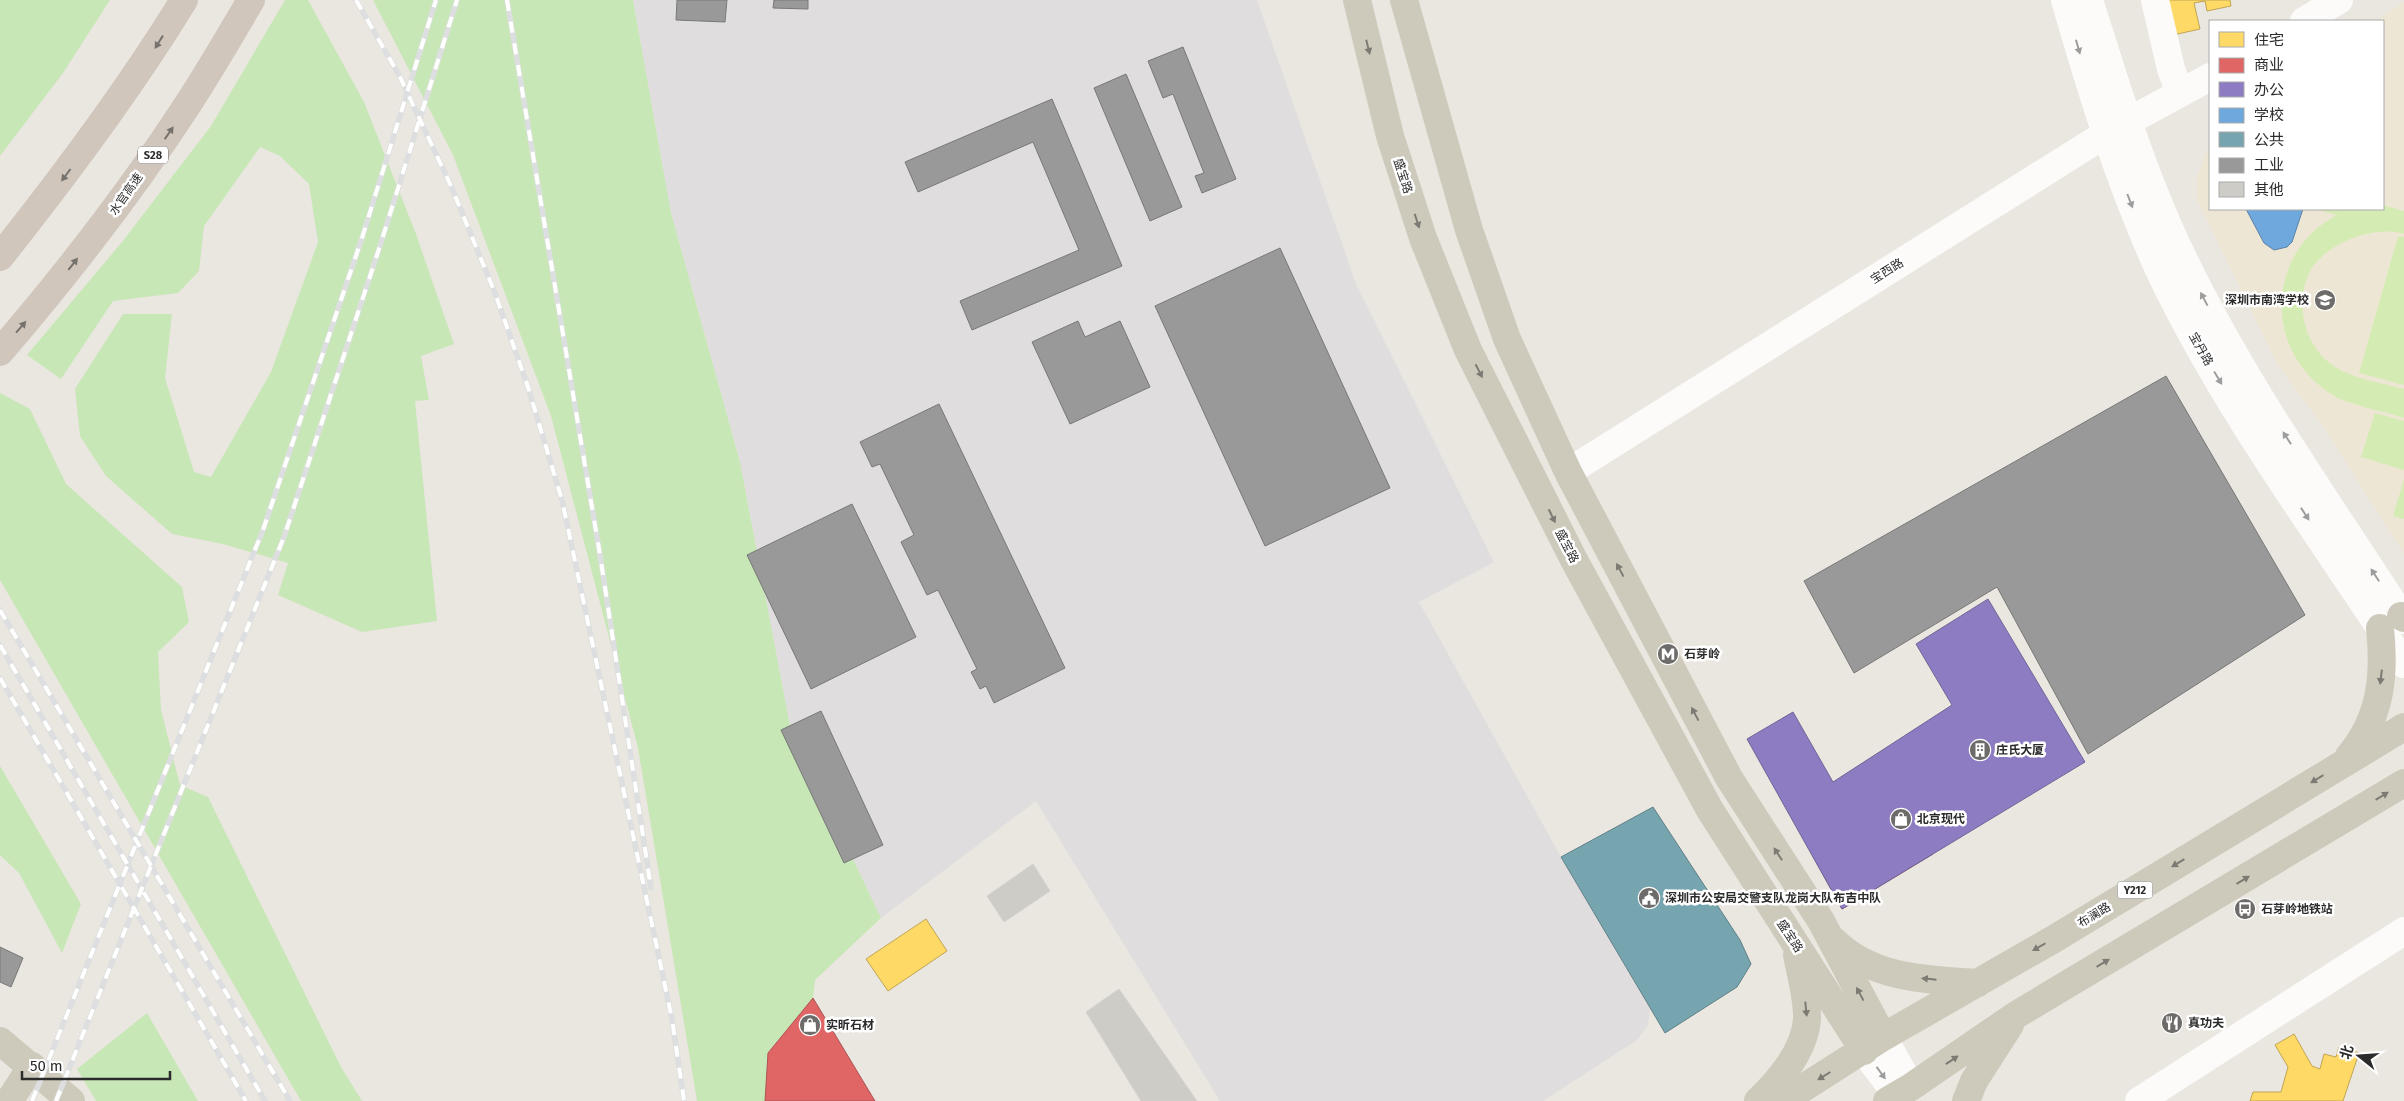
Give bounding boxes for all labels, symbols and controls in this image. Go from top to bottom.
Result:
legend [2209,20,2384,210]
text: 住宅 [2254,31,2284,49]
one-way arrow [154,35,163,48]
one-way arrow [2075,39,2083,54]
one-way arrow [1364,40,1372,55]
text: 商业 [2254,56,2284,74]
text: 办公 [2254,81,2284,99]
text: 学校 [2254,106,2284,124]
one-way arrow [164,126,174,140]
text: 公共 [2254,131,2284,149]
road number: S28 [138,146,168,164]
text: 工业 [2254,156,2284,174]
street label: 盛宝路 [1391,157,1415,195]
one-way arrow [60,168,71,181]
street label: 水官高速 [106,170,146,218]
text: 其他 [2254,181,2284,199]
one-way arrow [2126,194,2134,209]
one-way arrow [1414,213,1421,228]
street label: 宝西路 [1868,256,1906,286]
one-way arrow [67,258,78,271]
school or university icon: 深圳市南湾学校 [2313,288,2337,312]
one-way arrow [2200,291,2208,306]
place label: 深圳市南湾学校 [2225,293,2309,307]
one-way arrow [16,321,27,334]
street label: 宝丹路 [2186,330,2216,368]
one-way arrow [1475,363,1483,378]
one-way arrow [2213,371,2222,384]
one-way arrow [2283,431,2292,445]
one-way arrow [2301,508,2310,521]
one-way arrow [1548,509,1556,523]
street label: 盛宝路 [1553,527,1581,565]
one-way arrow [1616,563,1624,578]
one-way arrow [2370,568,2380,582]
metro station icon: 石芽岭 [1656,642,1680,666]
place label: 石芽岭 [1684,647,1720,661]
one-way arrow [2377,669,2385,685]
one-way arrow [1691,707,1699,721]
building icon: 庄氏大厦 [1968,738,1992,762]
place label: 庄氏大厦 [1996,743,2044,757]
one-way arrow [2311,775,2324,784]
one-way arrow [2376,792,2389,801]
shop icon: 北京现代 [1889,807,1913,831]
place label: 北京现代 [1917,812,1965,826]
one-way arrow [1773,847,1783,861]
one-way arrow [2172,859,2185,868]
one-way arrow [2236,875,2249,884]
road number: Y212 [2118,882,2152,898]
public building icon: 深圳市公安局交警支队龙岗大队布吉中队 [1637,886,1661,910]
place label: 深圳市公安局交警支队龙岗大队布吉中队 [1665,891,1881,905]
bus stop icon: 石芽岭地铁站 [2233,897,2257,921]
street label: 布澜路 [2075,900,2113,930]
place label: 石芽岭地铁站 [2261,902,2333,916]
street label: 盛宝路 [1774,917,1806,955]
one-way arrow [2033,943,2046,952]
one-way arrow [2097,959,2110,968]
one-way arrow [1921,975,1937,983]
one-way arrow [1856,987,1864,1001]
one-way arrow [1802,1002,1810,1018]
restaurant icon: 真功夫 [2160,1011,2184,1035]
shop icon: 实昕石材 [798,1013,822,1037]
place label: 真功夫 [2188,1016,2224,1030]
place label: 实昕石材 [826,1018,874,1032]
north arrow [2334,1031,2384,1081]
text: 北 [2337,1043,2357,1062]
scale bar [22,1048,170,1080]
one-way arrow [1945,1055,1958,1065]
text: 50 m [30,1057,63,1075]
one-way arrow [1876,1066,1886,1080]
one-way arrow [1817,1071,1830,1080]

